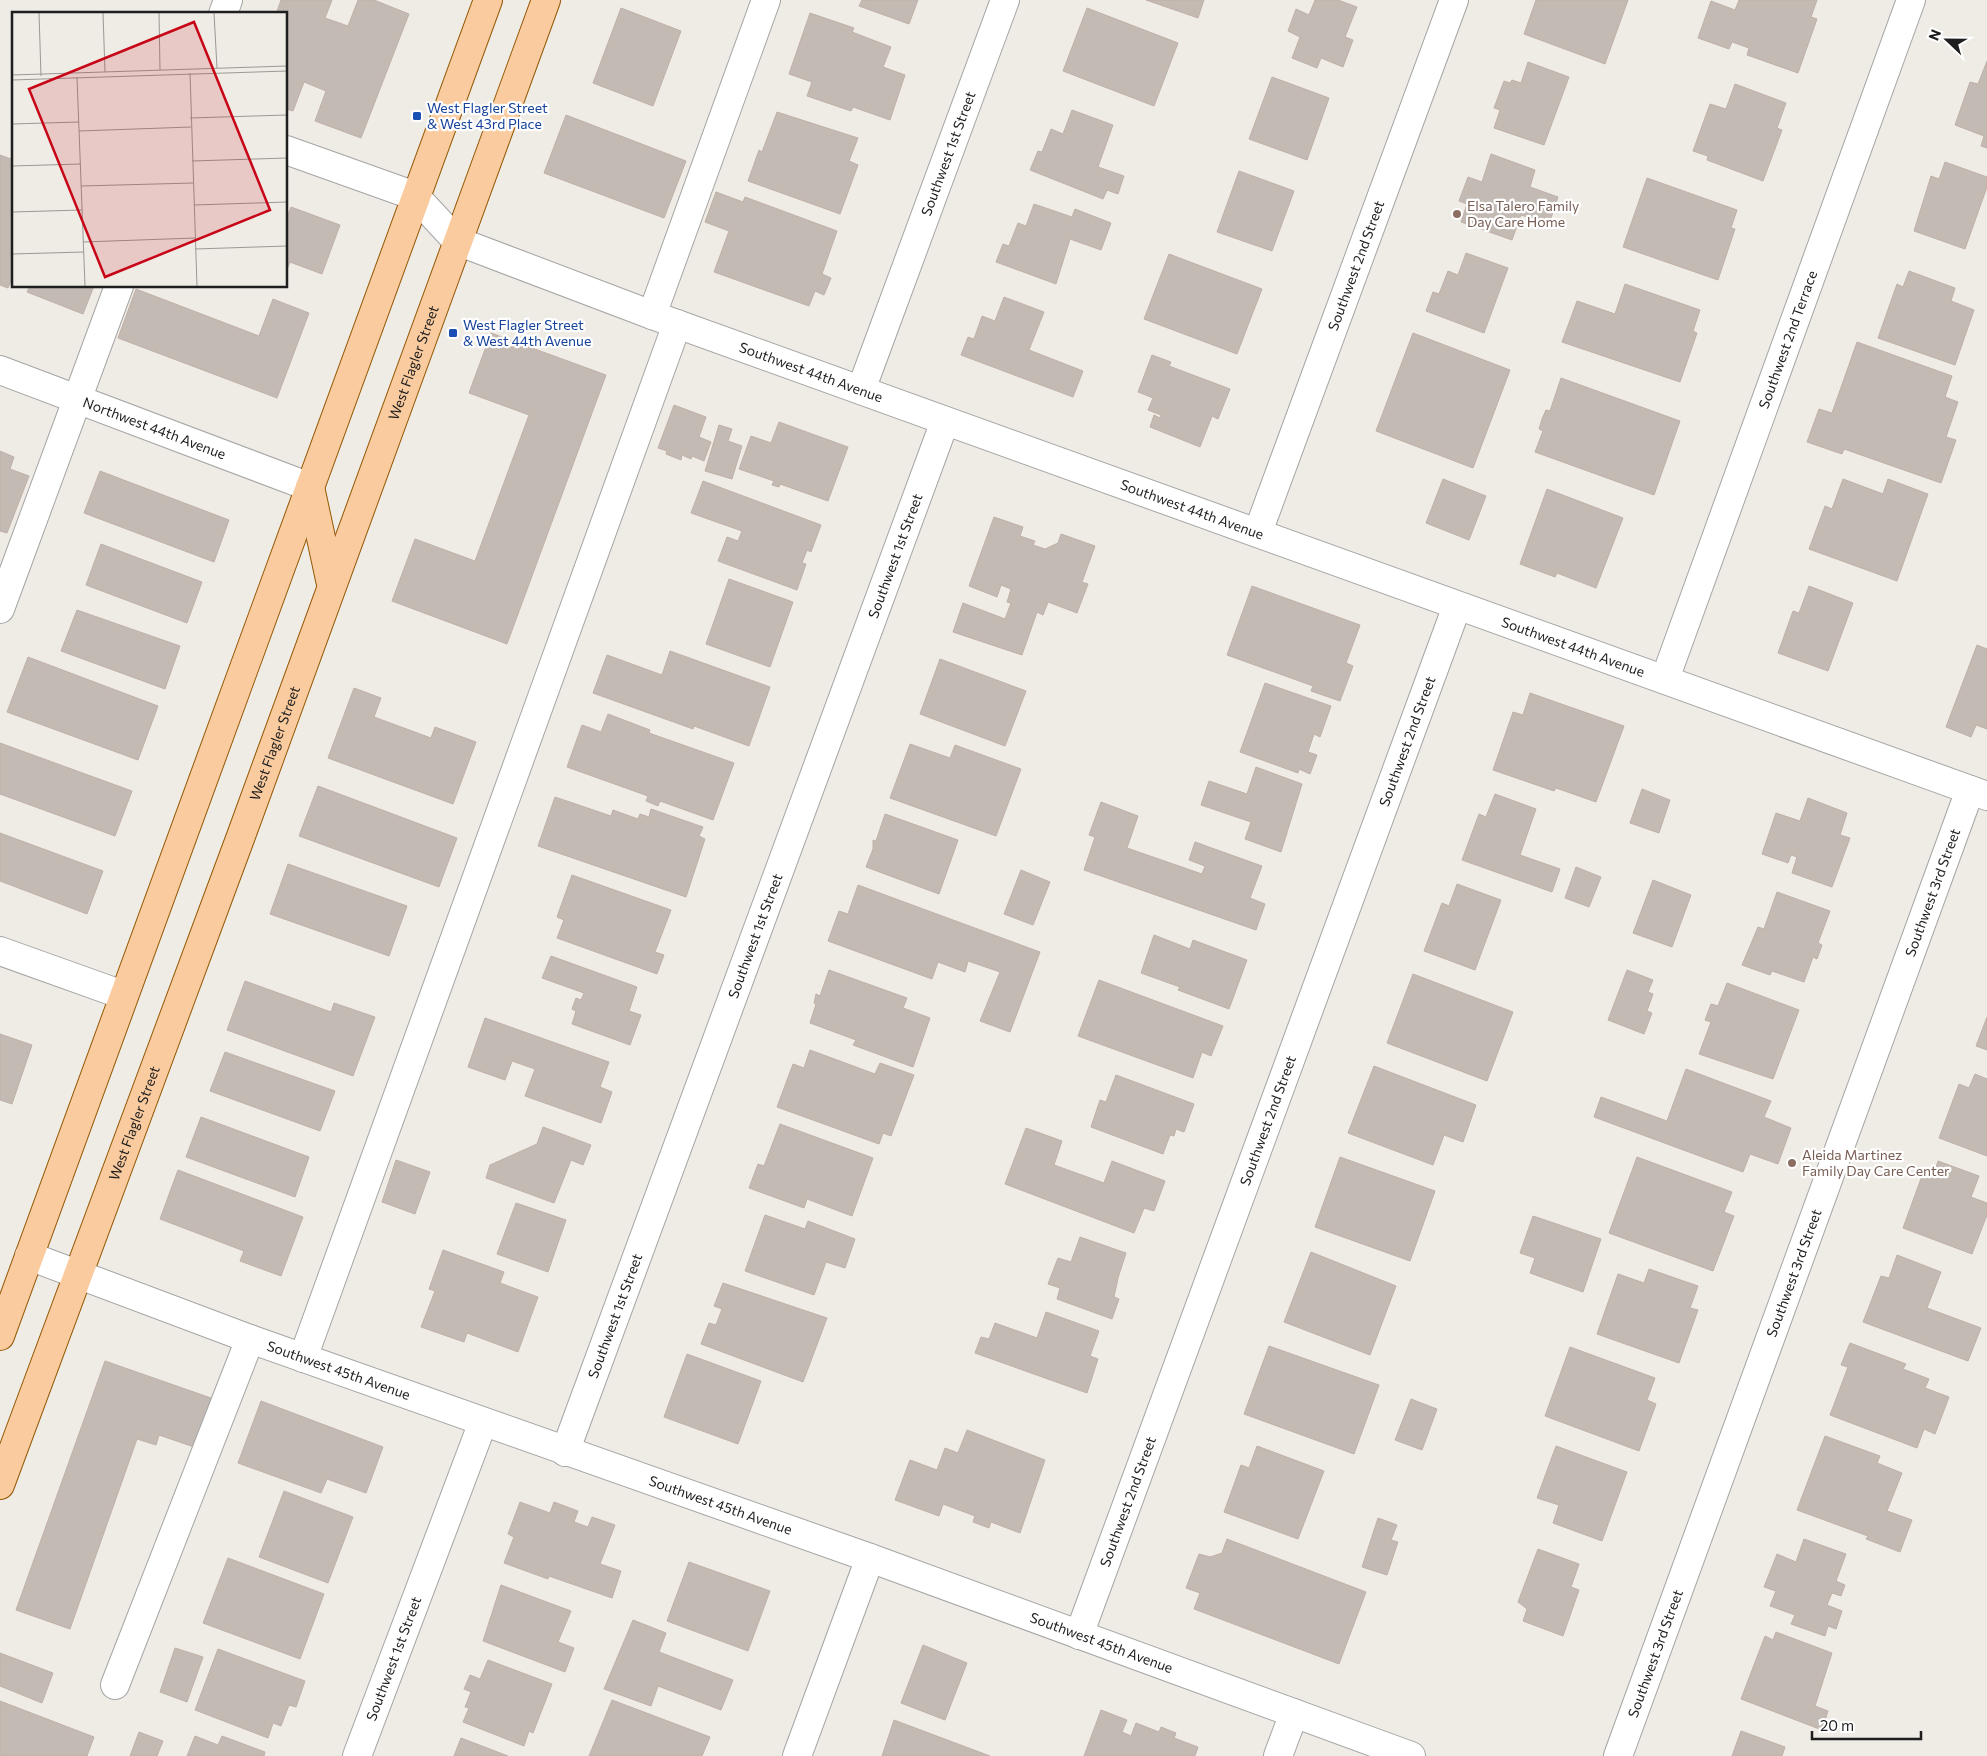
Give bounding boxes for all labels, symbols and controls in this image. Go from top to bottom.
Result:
inset map [12,12,288,288]
north arrow [1922,15,1972,65]
text: N [1925,27,1944,43]
street label: Southwest 1st Street [917,89,979,218]
place label: West Flagler Street & West 43rd Place [427,99,548,132]
marker: West Flagler Street & West 43rd Place [411,110,423,122]
place label: Elsa Talero Family Day Care Home [1467,197,1579,230]
street label: Southwest 2nd Street [1324,198,1388,333]
marker: Elsa Talero Family Day Care Home [1451,208,1463,220]
street label: Southwest 2nd Terrace [1755,268,1820,411]
street label: West Flagler Street [384,303,442,422]
place label: West Flagler Street & West 44th Avenue [463,316,591,349]
marker: West Flagler Street & West 44th Avenue [447,327,459,339]
street label: Southwest 44th Avenue [737,338,885,405]
street label: Northwest 44th Avenue [81,393,228,462]
street label: Southwest 44th Avenue [1118,475,1266,543]
street label: Southwest 1st Street [864,491,926,620]
street label: Southwest 44th Avenue [1499,613,1647,680]
street label: Southwest 2nd Street [1375,674,1439,809]
street label: West Flagler Street [246,683,303,803]
street label: Southwest 3rd Street [1901,826,1963,959]
street label: Southwest 1st Street [724,871,786,1000]
street label: Southwest 2nd Street [1236,1053,1299,1188]
street label: West Flagler Street [105,1063,163,1183]
place label: Aleida Martinez Family Day Care Center [1802,1146,1950,1179]
marker: Aleida Martinez Family Day Care Center [1786,1157,1798,1169]
street label: Southwest 3rd Street [1762,1206,1825,1339]
street label: Southwest 1st Street [584,1251,645,1380]
street label: Southwest 45th Avenue [265,1337,413,1403]
street label: Southwest 2nd Street [1096,1434,1159,1569]
street label: Southwest 45th Avenue [647,1472,795,1538]
street label: Southwest 3rd Street [1624,1587,1686,1720]
street label: Southwest 1st Street [362,1594,425,1723]
street label: Southwest 45th Avenue [1028,1608,1175,1676]
scale bar [1812,1708,1921,1740]
text: 20 m [1820,1716,1854,1734]

